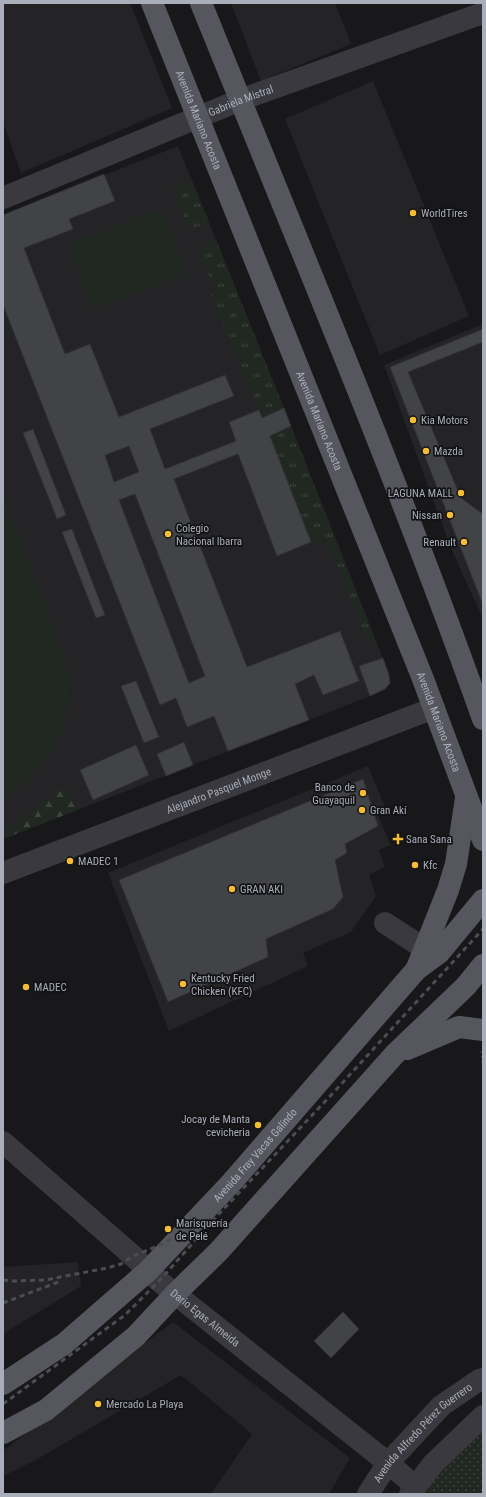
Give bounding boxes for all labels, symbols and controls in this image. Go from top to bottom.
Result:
street label: Avenida Mariano Acosta [173,68,225,171]
street label: Gabriela Mistral [206,82,275,119]
place label: WorldTires [421,207,468,220]
marker: WorldTires [408,208,418,218]
street label: Avenida Mariano Acosta [294,369,345,472]
place label: Kia Motors [421,414,468,427]
marker: Kia Motors [408,415,418,425]
place label: Mazda [434,445,463,458]
marker: Mazda [421,446,431,456]
place label: LAGUNA MALL [388,487,453,500]
marker: LAGUNA MALL [456,488,466,498]
place label: Nissan [412,509,442,522]
marker: Nissan [445,510,455,520]
place label: Colegio Nacional Ibarra [176,522,242,548]
marker: Colegio Nacional Ibarra [163,529,173,539]
place label: Renault [423,536,456,549]
marker: Renault [459,537,469,547]
street label: Avenida Mariano Acosta [414,670,464,774]
street label: Alejandro Pasquel Monge [165,764,273,816]
place label: Banco de Guayaquil [312,781,355,807]
marker: Banco de Guayaquil [358,788,368,798]
place label: Gran Akí [370,804,407,817]
marker: Gran Akí [357,805,367,815]
place label: Sana Sana [406,833,452,846]
marker: Sana Sana [393,834,403,844]
place label: MADEC 1 [78,855,119,868]
marker: MADEC 1 [65,856,75,866]
place label: Kfc [423,859,437,872]
marker: Kfc [410,860,420,870]
place label: GRAN AKI [240,883,283,896]
marker: GRAN AKI [227,884,237,894]
place label: Kentucky Fried Chicken (KFC) [191,972,255,998]
marker: Kentucky Fried Chicken (KFC) [178,979,188,989]
place label: MADEC [34,981,67,994]
marker: MADEC [21,982,31,992]
street label: Avenida Fray Vacas Galindo [210,1105,300,1204]
place label: Jocay de Manta cevicheria [181,1113,250,1139]
marker: Jocay de Manta cevicheria [253,1120,263,1130]
place label: Marisquería de Pelé [176,1217,228,1243]
marker: Marisquería de Pelé [163,1224,173,1234]
street label: Dario Egas Almeida [168,1286,242,1349]
street label: Avenida Alfredo Pérez Guerrero [371,1380,475,1485]
place label: Mercado La Playa [106,1398,183,1411]
marker: Mercado La Playa [93,1399,103,1409]

